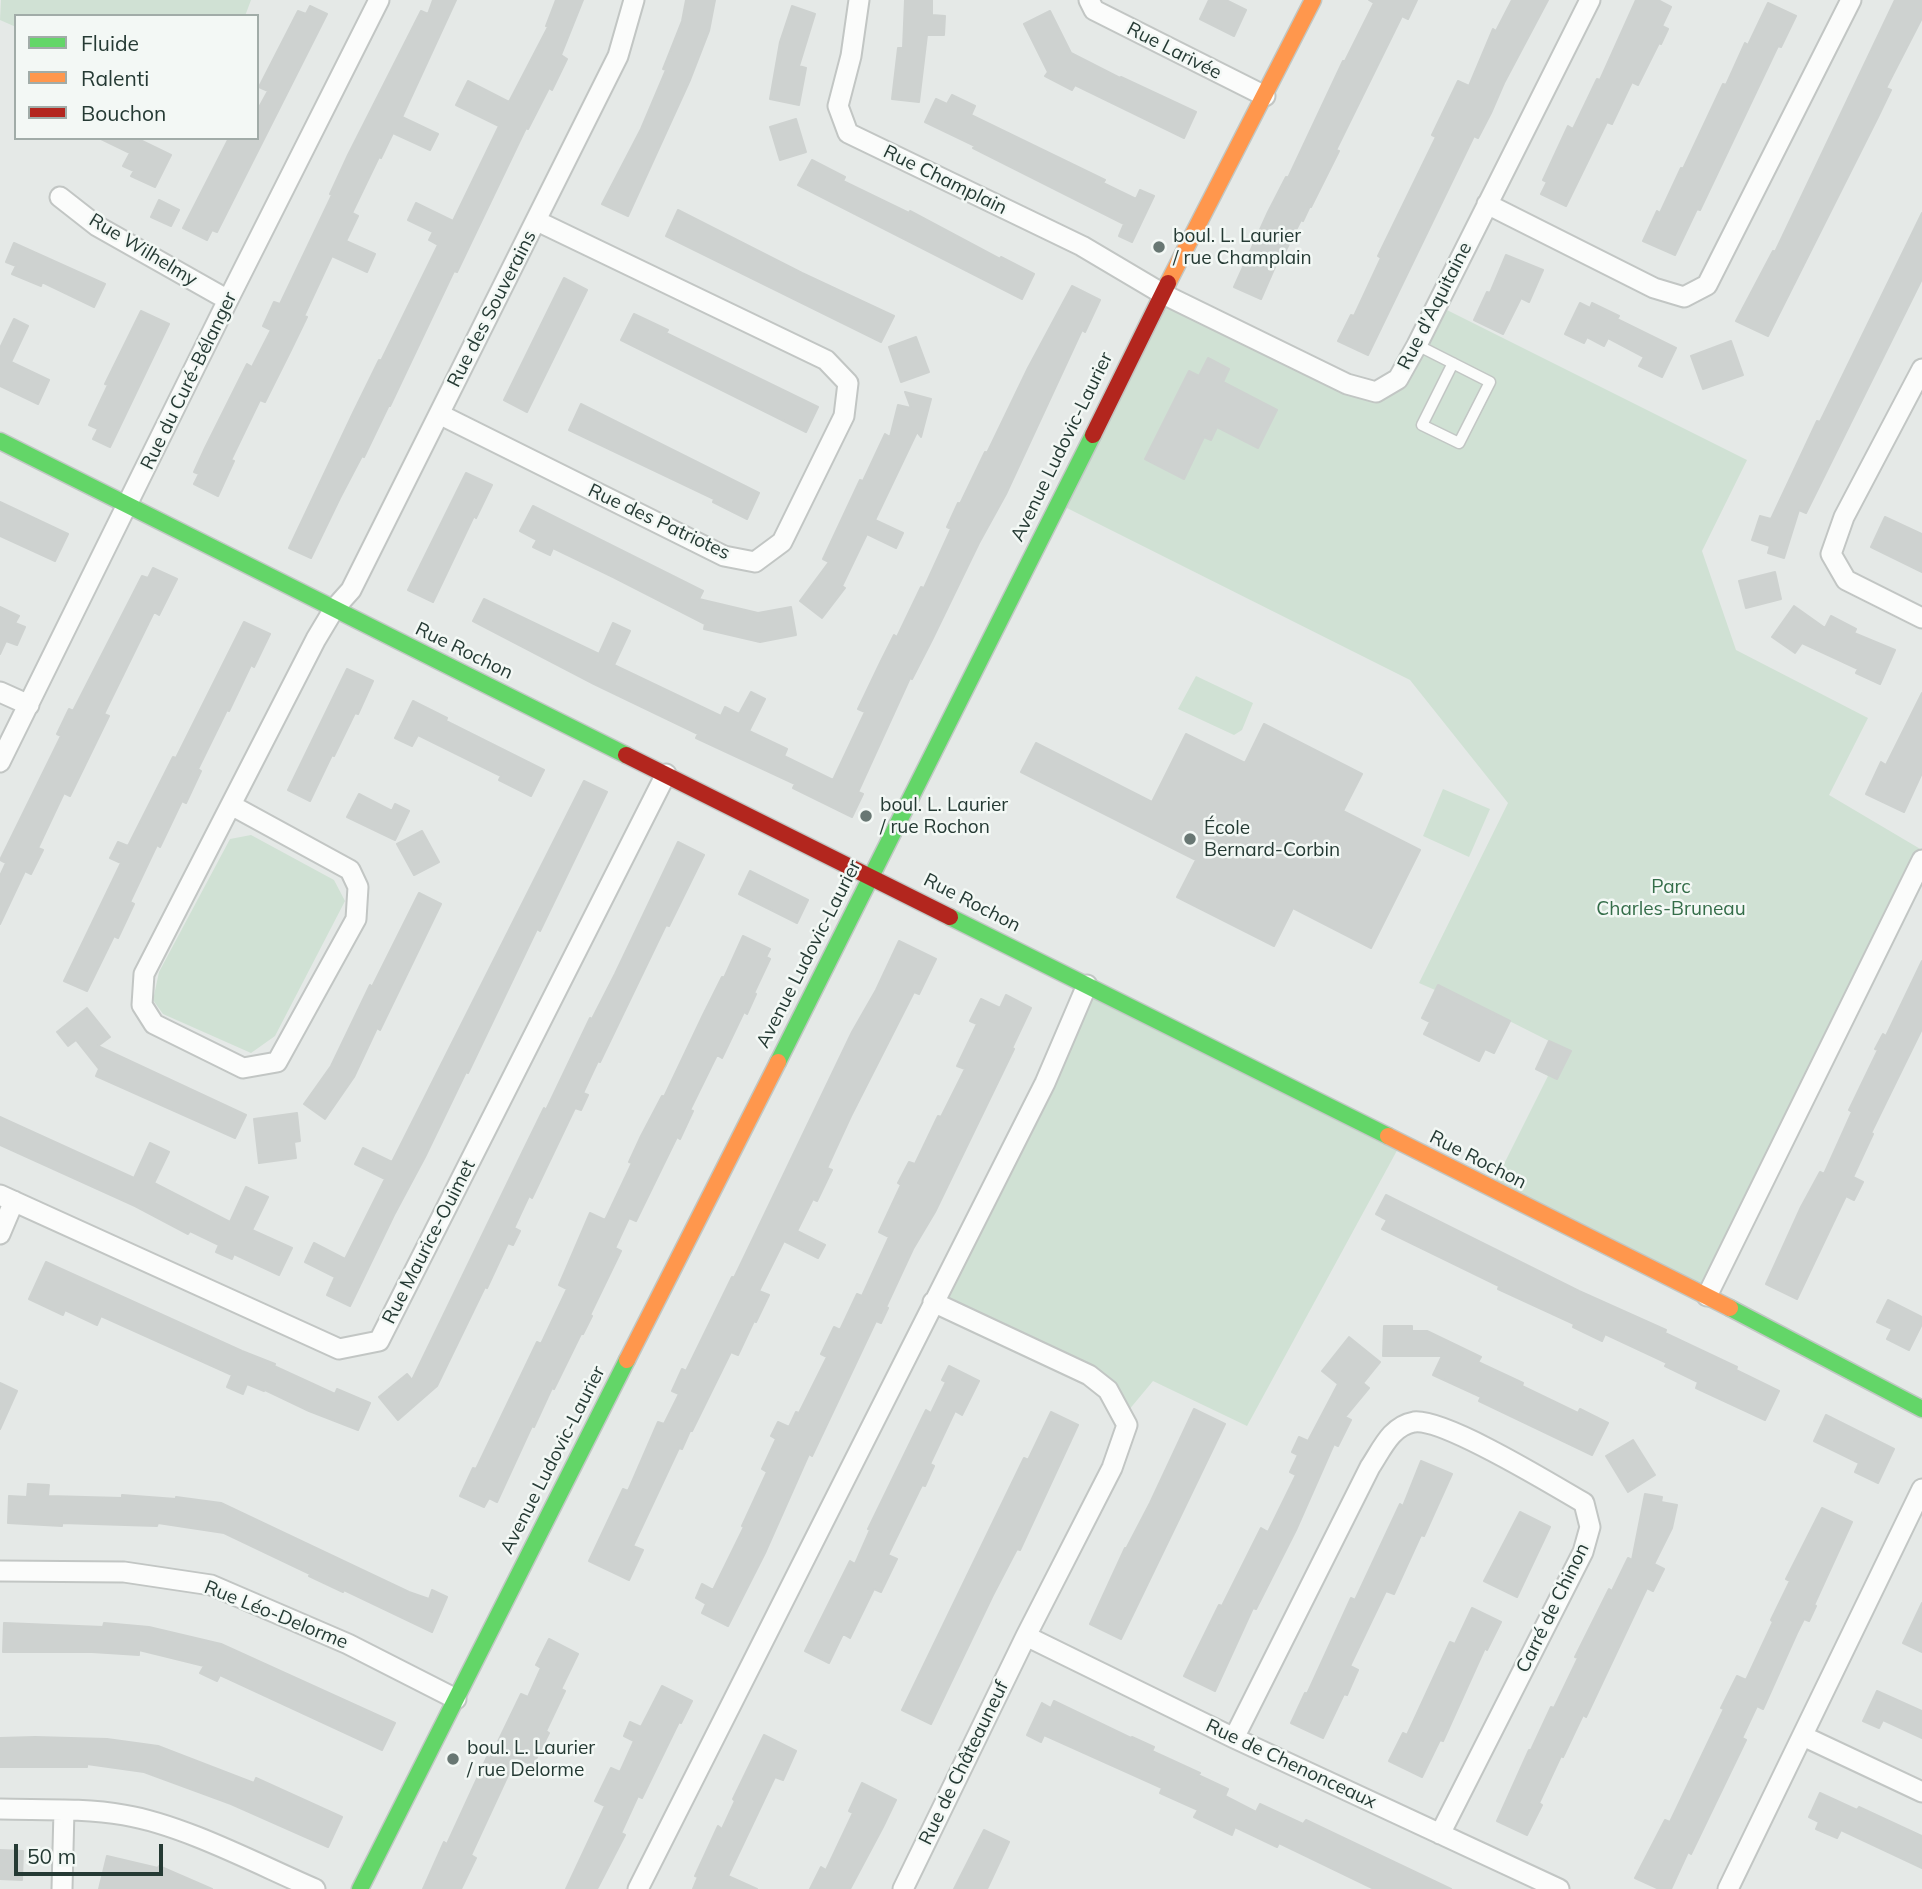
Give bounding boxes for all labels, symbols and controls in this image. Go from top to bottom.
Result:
legend [14,14,259,140]
street label: Rue Larivée [1123,17,1225,85]
text: Fluide [81,30,139,56]
text: Ralenti [81,65,149,91]
text: Bouchon [81,100,166,126]
street label: Rue Champlain [880,140,1010,220]
street label: Rue Wilhelmy [85,209,201,291]
place label: boul. L. Laurier / rue Champlain [1173,225,1312,269]
street label: Rue des Souverains [443,227,541,391]
marker: boul. L. Laurier / rue Champlain [1151,239,1167,255]
street label: Rue d'Aquitaine [1393,239,1477,373]
street label: Rue du Curé-Bélanger [136,288,242,474]
street label: Avenue Ludovic-Laurier [1006,349,1118,545]
street label: Rue des Patriotes [584,479,734,565]
street label: Rue Rochon [411,618,517,684]
place label: boul. L. Laurier / rue Rochon [880,794,1008,838]
marker: boul. L. Laurier / rue Rochon [858,808,874,824]
place label: École Bernard-Corbin [1204,817,1340,861]
marker: École Bernard-Corbin [1182,831,1198,847]
street label: Avenue Ludovic-Laurier [752,856,866,1052]
street label: Rue Rochon [920,869,1024,937]
park label: Parc Charles-Bruneau [1596,876,1746,920]
street label: Rue Rochon [1426,1126,1530,1194]
street label: Rue Maurice-Ouimet [378,1156,480,1328]
street label: Avenue Ludovic-Laurier [496,1362,610,1558]
street label: Carré de Chinon [1512,1539,1594,1677]
street label: Rue Léo-Delorme [201,1576,351,1654]
street label: Rue de Châteauneuf [914,1677,1014,1849]
street label: Rue de Chenonceaux [1202,1714,1380,1814]
place label: boul. L. Laurier / rue Delorme [467,1737,595,1781]
marker: boul. L. Laurier / rue Delorme [445,1751,461,1767]
scale bar [18,1829,166,1873]
text: 50 m [27,1843,76,1869]

